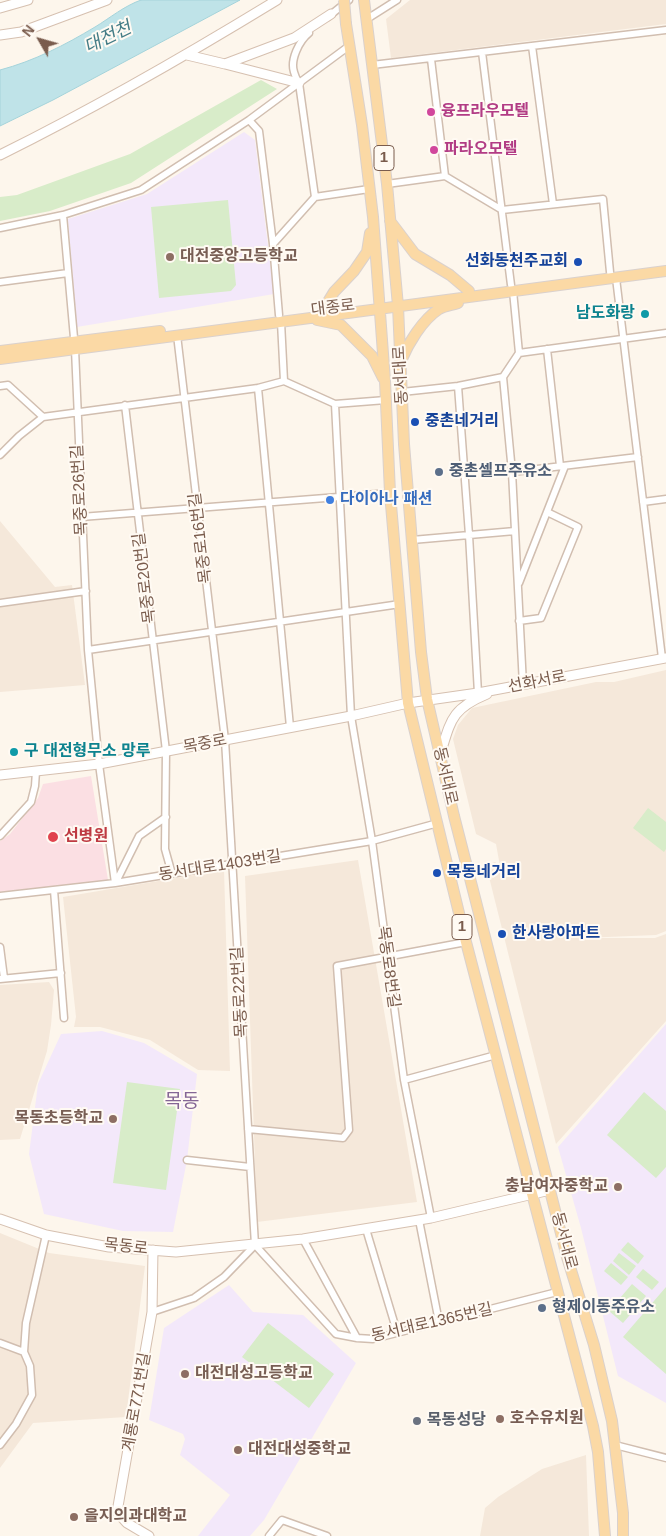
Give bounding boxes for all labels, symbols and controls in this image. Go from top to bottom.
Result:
north arrow [15,15,65,65]
water label: 대전천 [81,17,135,59]
text: N [19,22,38,40]
place label: 융프라우모텔 [441,102,529,122]
marker: 융프라우모텔 [425,106,437,118]
place label: 파라오모텔 [444,140,518,160]
marker: 파라오모텔 [428,144,440,156]
road number: 1 [374,146,394,170]
place label: 대전중앙고등학교 [180,247,298,267]
marker: 대전중앙고등학교 [164,251,176,263]
place label: 선화동천주교회 [465,252,568,272]
marker: 선화동천주교회 [572,256,584,268]
street label: 대종로 [310,296,356,320]
place label: 남도화랑 [576,304,635,324]
marker: 남도화랑 [639,308,651,320]
street label: 동서대로 [390,345,412,405]
place label: 중촌네거리 [425,412,499,432]
marker: 중촌네거리 [409,416,421,428]
street label: 목중로26번길 [68,444,92,536]
place label: 중촌셀프주유소 [449,462,552,482]
marker: 중촌셀프주유소 [433,466,445,478]
place label: 다이아나 패션 [340,490,433,510]
street label: 목중로16번길 [186,491,216,585]
marker: 다이아나 패션 [324,494,336,506]
street label: 목중로20번길 [130,531,160,625]
street label: 선화서로 [506,667,568,697]
street label: 목중로 [181,730,229,758]
place label: 구 대전형무소 망루 [24,742,151,762]
street label: 동서대로 [429,745,461,807]
marker: 구 대전형무소 망루 [8,746,20,758]
place label: 선병원 [64,827,108,847]
marker: 선병원 [46,830,60,844]
street label: 동서대로1403번길 [157,847,283,885]
place label: 목동네거리 [447,863,521,883]
marker: 목동네거리 [431,867,443,879]
road number: 1 [452,914,472,940]
place label: 한사랑아파트 [512,924,600,944]
street label: 목동로8번길 [373,925,403,1009]
marker: 한사랑아파트 [496,928,508,940]
street label: 목동로22번길 [228,946,252,1038]
district label: 목동 [165,1091,199,1113]
place label: 목동초등학교 [15,1109,103,1129]
marker: 목동초등학교 [107,1113,119,1125]
place label: 충남여자중학교 [505,1177,608,1197]
marker: 충남여자중학교 [612,1181,624,1193]
street label: 동서대로 [547,1210,581,1272]
street label: 목동로 [103,1235,149,1259]
place label: 형제이동주유소 [552,1298,655,1318]
street label: 동서대로1365번길 [369,1300,495,1346]
marker: 형제이동주유소 [536,1302,548,1314]
street label: 계룡로771번길 [119,1351,155,1453]
place label: 대전대성고등학교 [195,1364,313,1384]
marker: 대전대성고등학교 [179,1368,191,1380]
place label: 호수유치원 [510,1409,584,1429]
place label: 목동성당 [427,1411,486,1431]
marker: 호수유치원 [494,1413,506,1425]
marker: 목동성당 [411,1415,423,1427]
place label: 대전대성중학교 [248,1440,351,1460]
marker: 대전대성중학교 [232,1444,244,1456]
place label: 을지의과대학교 [84,1507,187,1527]
marker: 을지의과대학교 [68,1511,80,1523]

